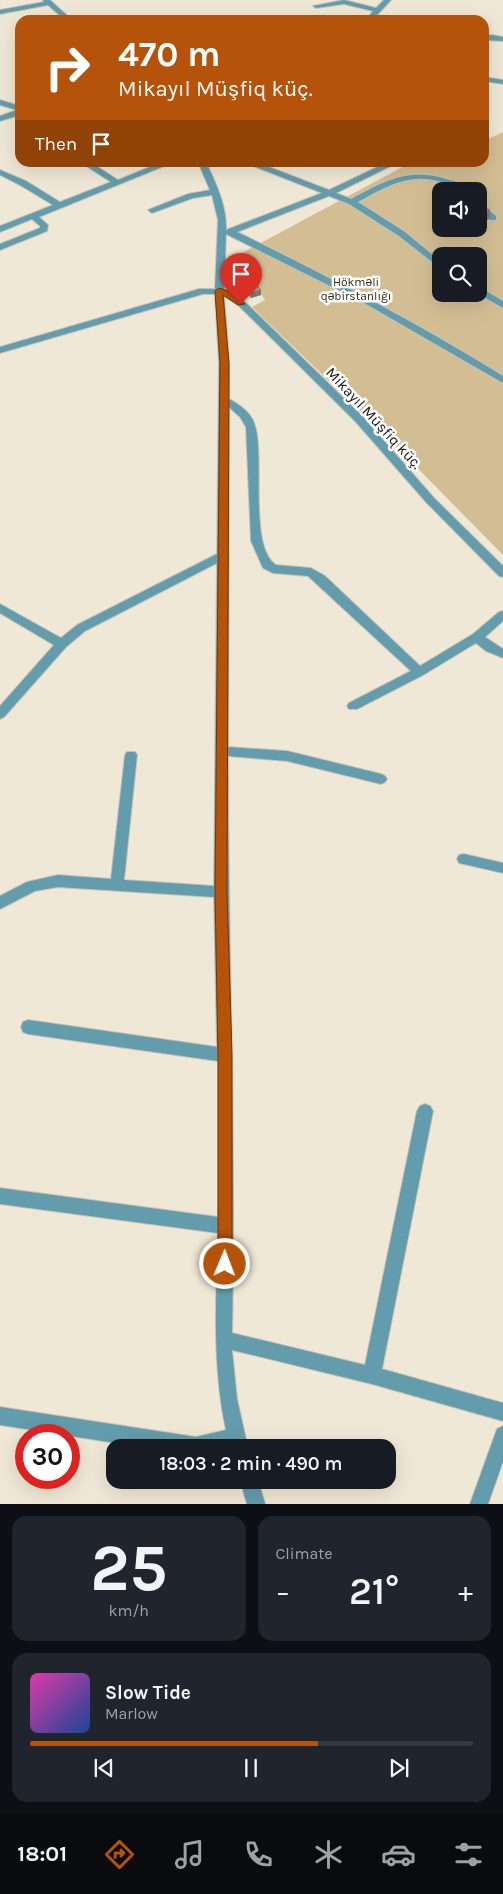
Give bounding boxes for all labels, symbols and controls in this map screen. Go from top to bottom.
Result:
text: 470 m [118,34,220,75]
icon: right [35,35,100,100]
text: Mikayıl Müşfiq küç. [118,76,313,102]
icon: arrive [87,130,115,158]
text: Then [35,133,77,155]
map controls [432,182,487,302]
button: sound [432,182,487,237]
button: search [432,247,487,302]
pin [220,253,262,304]
icon: arrive [227,260,255,288]
park label: Hökməli qəbirstanlığı [321,275,391,303]
street label: Mikayıl Müşfiq küç. [322,363,426,473]
position arrow [198,1237,250,1289]
speed limit sign: 30 [15,1424,80,1489]
text: 18:03 · 2 min · 490 m [160,1453,342,1475]
text: 25 [90,1530,167,1606]
text: Climate [276,1544,333,1563]
text: 21° [349,1569,399,1614]
text: − [276,1575,290,1608]
text: + [458,1575,473,1608]
text: km/h [108,1601,149,1620]
text: Slow Tide [105,1682,191,1704]
text: Marlow [105,1704,158,1723]
icon: previous [90,1754,118,1782]
icon: pause [237,1754,265,1782]
icon: next [385,1754,413,1782]
icon: directions [102,1837,137,1872]
icon: music [172,1837,207,1872]
icon: phone [241,1837,276,1872]
icon: climate [311,1837,346,1872]
icon: car [381,1837,416,1872]
icon: filters [451,1837,486,1872]
text: 18:01 [17,1841,67,1867]

